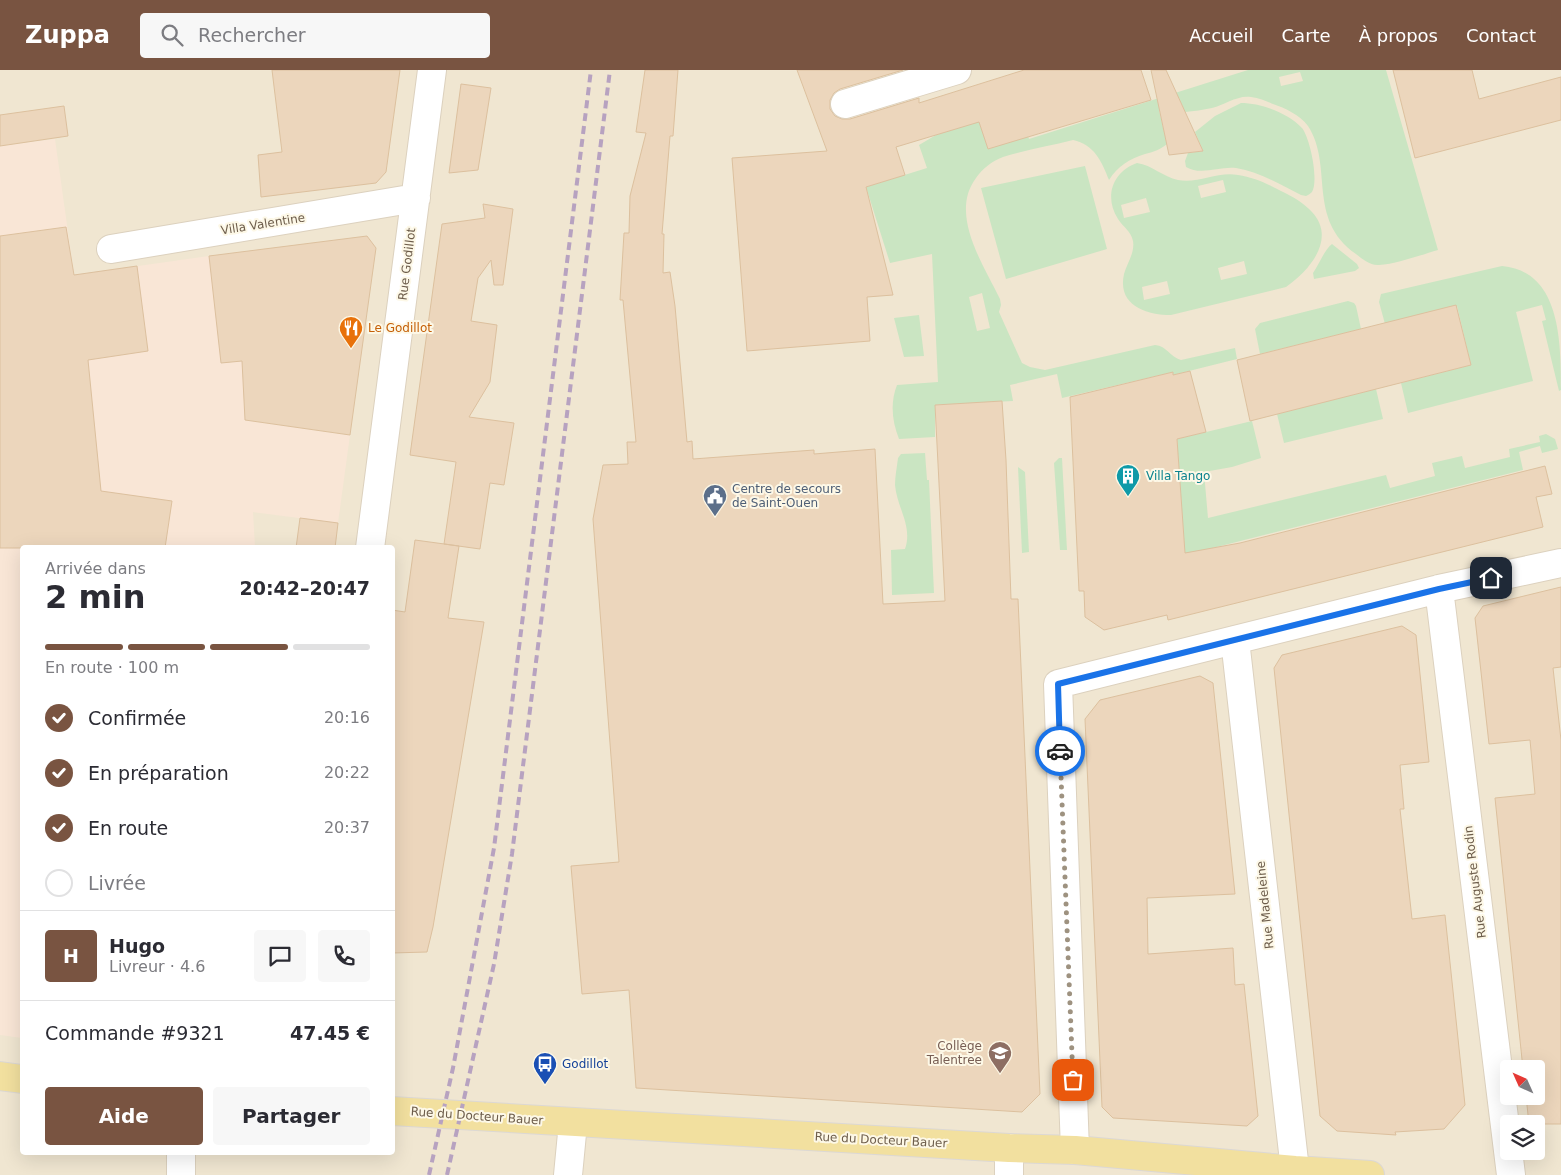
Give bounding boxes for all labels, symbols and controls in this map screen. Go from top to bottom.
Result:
search box [140,13,490,58]
text: Zuppa [25,21,110,49]
icon: search [158,21,186,49]
text: Rechercher [198,24,306,46]
text: Accueil [1189,25,1254,46]
text: Carte [1282,25,1331,46]
text: À propos [1359,25,1438,46]
text: Contact [1466,25,1536,46]
street label: Villa Valentine [220,210,306,238]
street label: Rue Godillot [396,227,418,301]
restaurant icon: Le Godillot [338,315,364,349]
place label: Le Godillot [368,321,432,335]
building icon: Villa Tango [1115,463,1141,497]
place label: Villa Tango [1146,469,1210,483]
place label: Centre de secours de Saint-Ouen [732,482,841,510]
public building icon: Centre de secours de Saint-Ouen [702,483,728,517]
pin [1470,557,1512,599]
text: Arrivée dans [45,559,146,578]
icon: home [1477,564,1505,592]
text: 20:42–20:47 [240,577,370,599]
text: 2 min [45,578,146,616]
text: En route · 100 m [45,658,179,677]
icon: check [45,704,73,732]
text: Confirmée [88,707,186,729]
text: 20:16 [324,708,370,727]
courier [1035,726,1085,776]
icon: car [1046,737,1074,765]
icon: check [45,759,73,787]
text: En préparation [88,762,229,784]
text: 20:22 [324,763,370,782]
icon: check [45,814,73,842]
text: En route [88,817,168,839]
text: 20:37 [324,818,370,837]
street label: Rue Auguste Rodin [1461,825,1489,939]
street label: Rue Madeleine [1253,860,1277,950]
text: Livrée [88,872,146,894]
button: chat [254,930,306,982]
button: phone [318,930,370,982]
text: Hugo [109,935,165,957]
text: H [63,945,79,967]
text: Livreur · 4.6 [109,957,205,976]
text: Commande #9321 [45,1022,225,1044]
text: 47.45 € [290,1022,370,1044]
place label: Collège Talentree [926,1039,982,1067]
school or university icon: Collège Talentree [987,1040,1013,1074]
bus stop icon: Godillot [532,1051,558,1085]
place label: Godillot [562,1057,609,1071]
pin [1052,1059,1094,1101]
north arrow [1500,1060,1545,1105]
map controls [1500,1060,1545,1160]
icon: bag [1059,1066,1087,1094]
button: Aide [45,1087,203,1145]
button: Partager [213,1087,370,1145]
street label: Rue du Docteur Bauer [410,1104,544,1128]
button: layers [1500,1115,1545,1160]
street label: Rue du Docteur Bauer [814,1130,948,1150]

